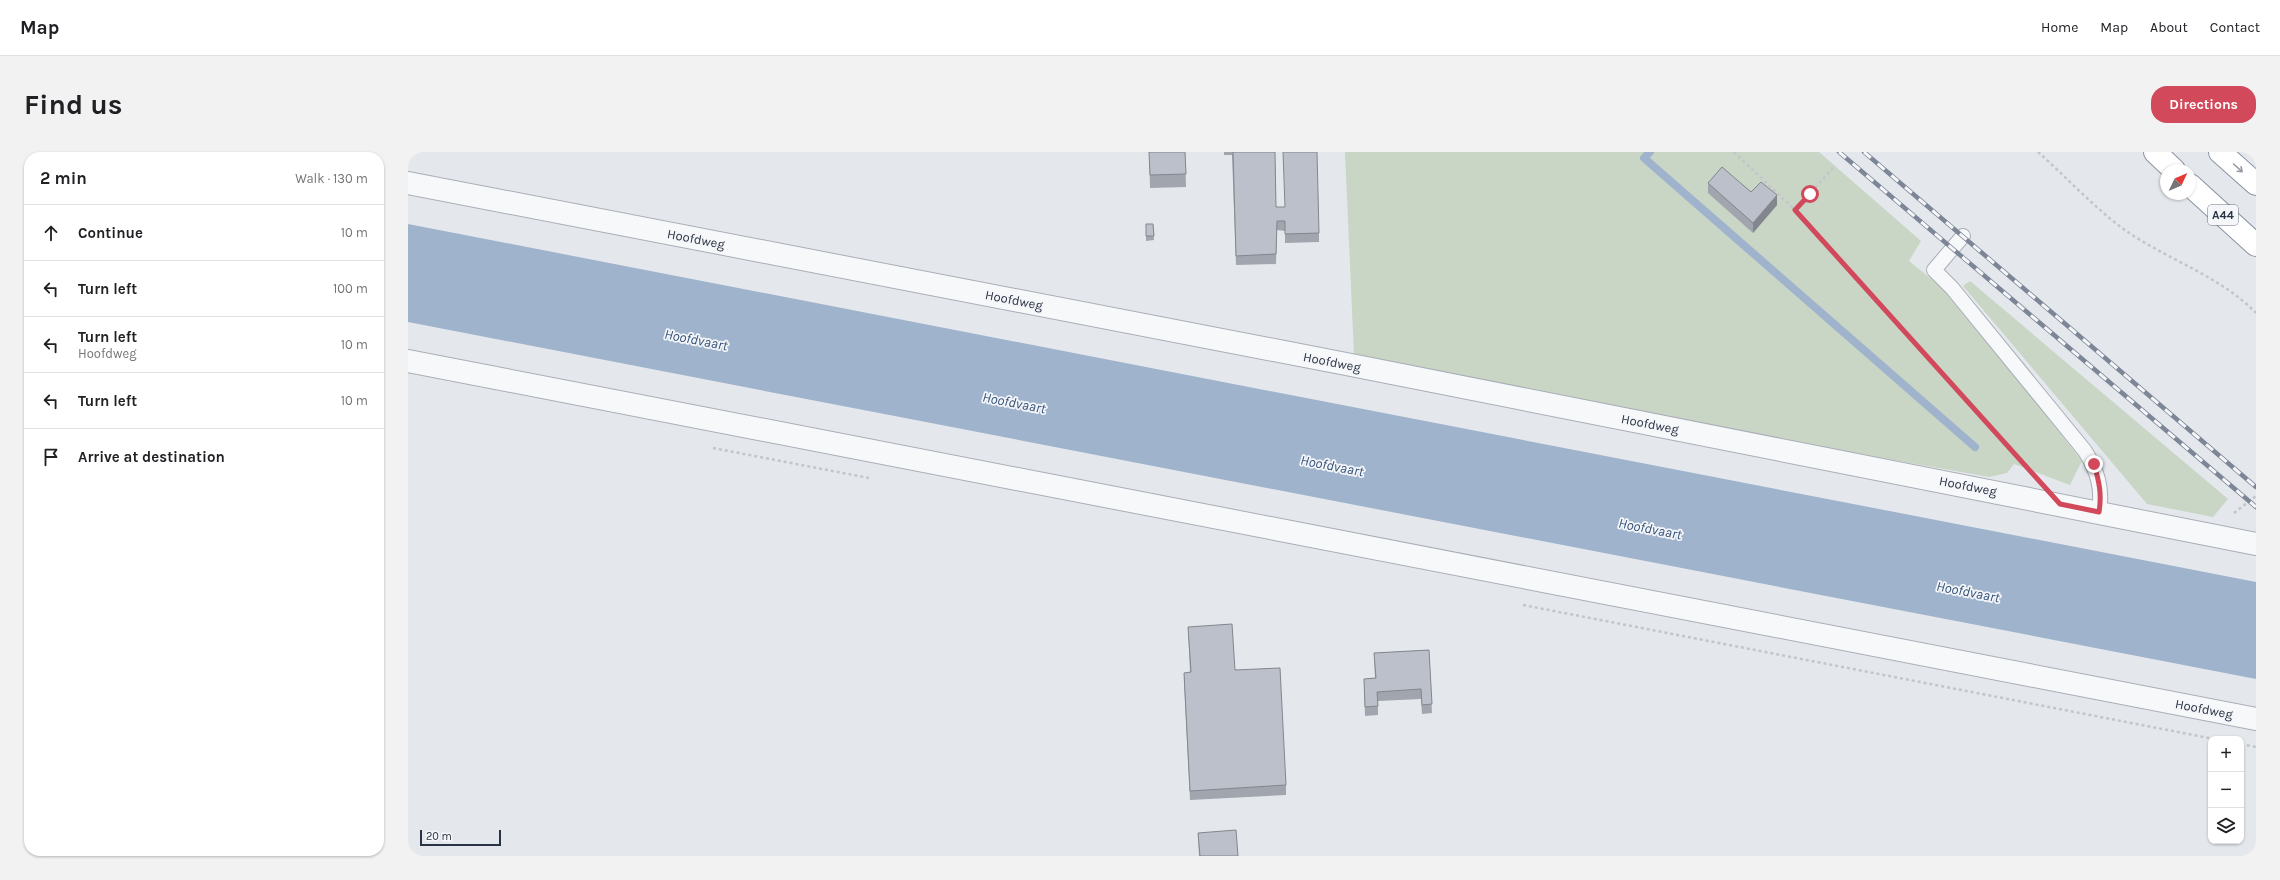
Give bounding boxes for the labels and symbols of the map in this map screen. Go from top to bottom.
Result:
one-way arrow [2233,163,2243,173]
north arrow [2160,164,2196,200]
route start [1801,185,1819,203]
road number: A44 [2208,205,2238,225]
street label: Hoofdweg [666,226,727,252]
street label: Hoofdweg [984,287,1045,313]
water label: Hoofdvaart [663,326,729,354]
street label: Hoofdweg [1302,349,1363,375]
water label: Hoofdvaart [981,389,1047,417]
street label: Hoofdweg [1620,411,1681,437]
water label: Hoofdvaart [1299,452,1365,480]
route end [2085,455,2103,473]
street label: Hoofdweg [1938,473,1999,499]
water label: Hoofdvaart [1617,515,1683,543]
water label: Hoofdvaart [1935,578,2001,606]
street label: Hoofdweg [2174,696,2235,722]
scale bar [420,828,501,847]

